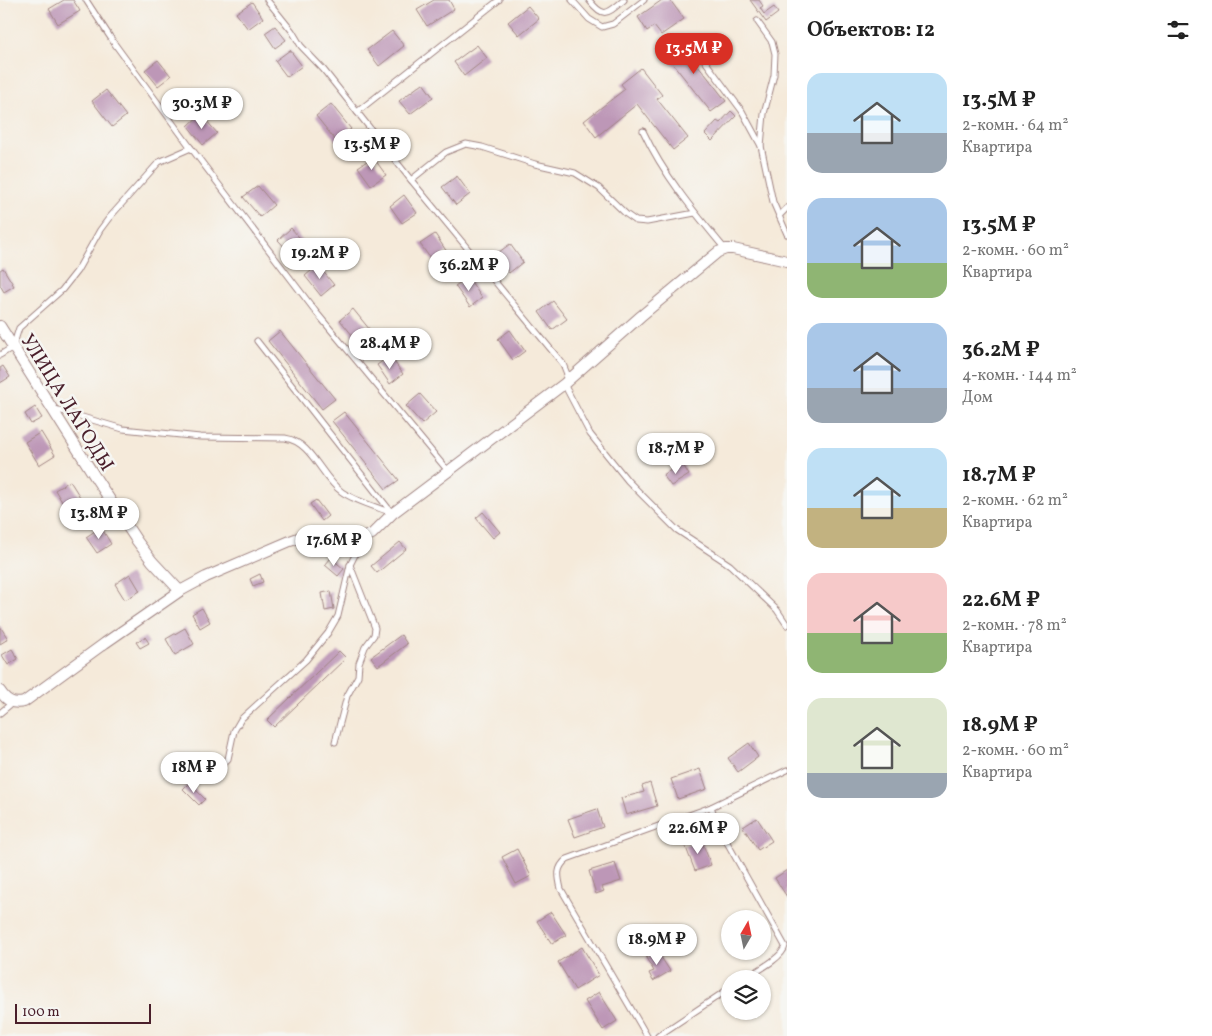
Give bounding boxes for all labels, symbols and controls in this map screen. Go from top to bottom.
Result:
text: Объектов: 12 [807,16,935,45]
icon: filters [1164,16,1192,44]
pin: 13.5M ₽ [648,32,740,75]
text: 13.5M ₽ [666,38,722,60]
text: 13.5M ₽ [962,86,1036,115]
pin: 30.3M ₽ [156,88,248,130]
text: 30.3M ₽ [172,93,232,115]
icon: home [847,93,907,153]
text: 2-комн. · 64 m² [962,115,1068,137]
pin: 13.5M ₽ [326,128,418,171]
text: 13.5M ₽ [344,134,400,156]
text: Квартира [962,137,1032,159]
text: 13.5M ₽ [962,211,1036,240]
icon: home [847,218,907,278]
pin: 19.2M ₽ [274,238,366,280]
text: 2-комн. · 60 m² [962,240,1069,262]
text: 19.2M ₽ [291,243,349,265]
pin: 36.2M ₽ [423,250,515,292]
text: 36.2M ₽ [439,255,499,277]
text: Квартира [962,262,1032,284]
pin: 28.4M ₽ [344,328,436,370]
street label: УЛИЦА ЛАГОДЫ [13,329,120,477]
text: 28.4M ₽ [360,333,420,355]
text: 36.2M ₽ [962,336,1040,365]
icon: home [847,343,907,403]
text: 4-комн. · 144 m² [962,365,1077,387]
text: Дом [962,387,993,409]
pin: 18.7M ₽ [630,432,722,475]
text: 18.7M ₽ [648,438,704,460]
text: 18.7M ₽ [962,461,1036,490]
icon: home [847,468,907,528]
text: 2-комн. · 62 m² [962,490,1068,512]
pin: 13.8M ₽ [53,498,145,540]
text: 13.8M ₽ [70,503,128,525]
text: Квартира [962,512,1032,534]
pin: 17.6M ₽ [288,524,380,567]
text: 17.6M ₽ [306,530,362,552]
text: 22.6M ₽ [962,586,1040,615]
icon: home [847,593,907,653]
text: 2-комн. · 78 m² [962,615,1067,637]
text: Квартира [962,637,1032,659]
text: 18.9M ₽ [962,711,1038,740]
icon: home [847,718,907,778]
text: 2-комн. · 60 m² [962,740,1069,762]
pin: 18M ₽ [159,752,229,794]
text: 18M ₽ [172,757,216,779]
text: Квартира [962,762,1032,784]
pin: 22.6M ₽ [652,812,744,855]
text: 22.6M ₽ [668,818,728,840]
north arrow [721,910,771,960]
map controls [721,910,771,1020]
pin: 18.9M ₽ [611,924,703,966]
text: 18.9M ₽ [628,929,686,951]
button: layers [721,970,771,1020]
scale bar [15,1001,151,1024]
text: 100 m [22,1003,60,1022]

